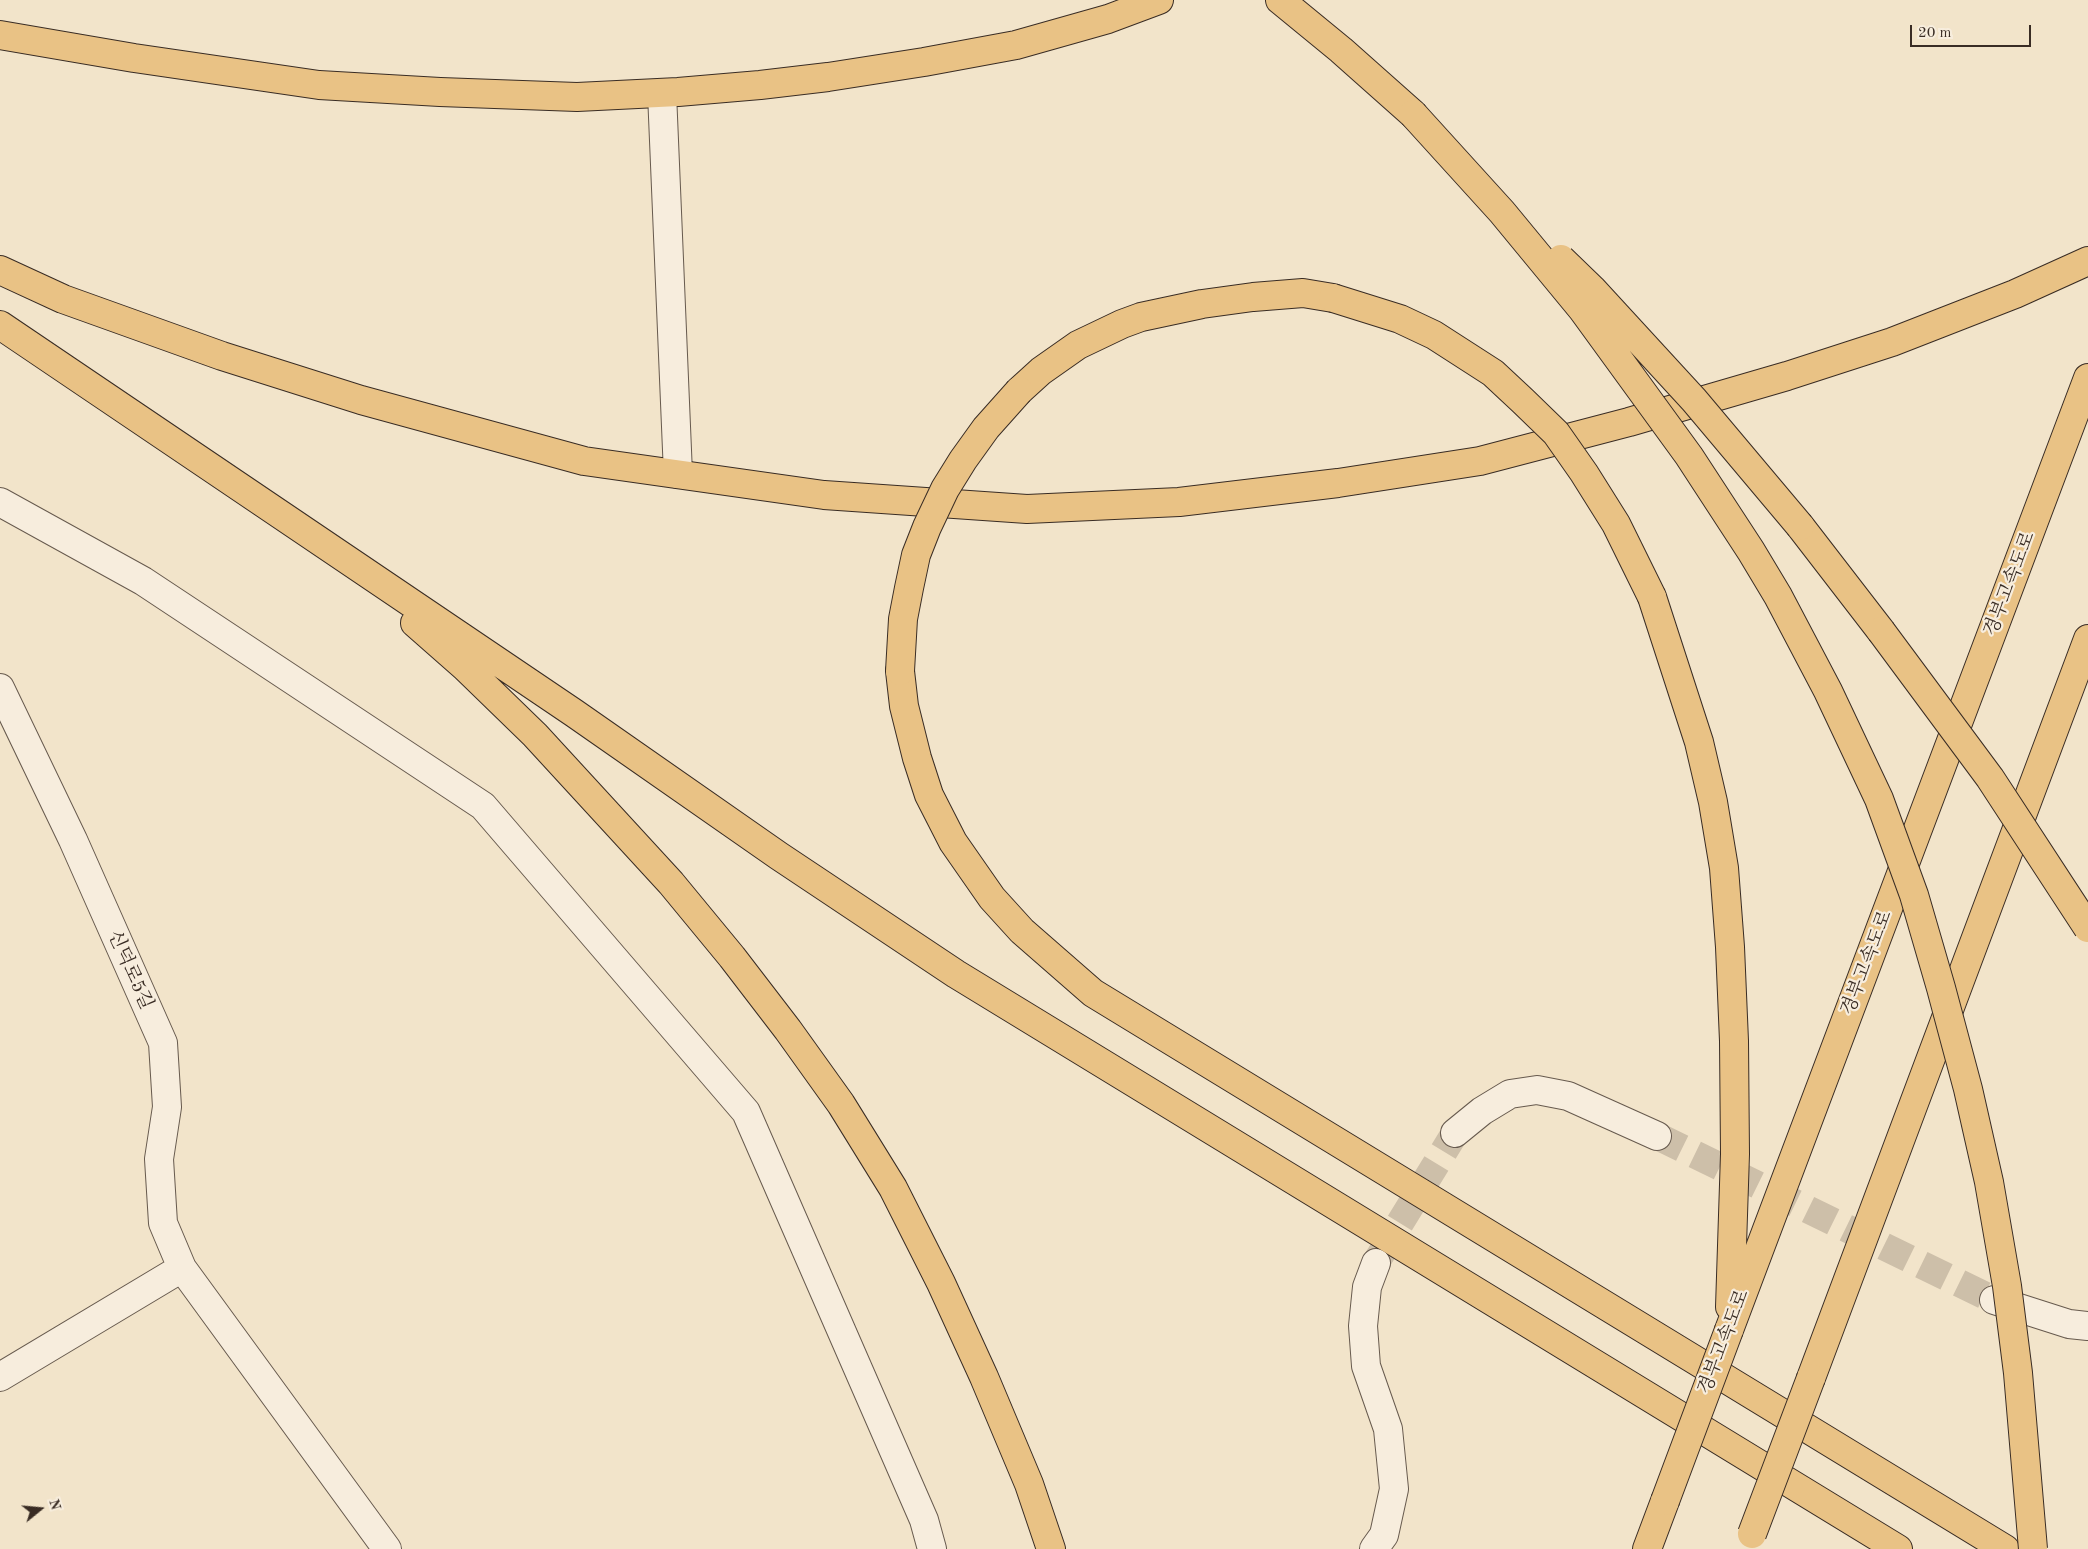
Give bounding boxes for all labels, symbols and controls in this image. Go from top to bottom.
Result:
scale bar [1913,15,2034,47]
text: 20 m [1918,26,1952,41]
street label: 경부고속도로 [1980,529,2040,639]
street label: 경부고속도로 [1837,908,1897,1018]
street label: 신덕로5길 [102,927,158,1013]
street label: 경부고속도로 [1694,1287,1754,1397]
north arrow [15,1484,65,1534]
text: N [46,1497,63,1512]

